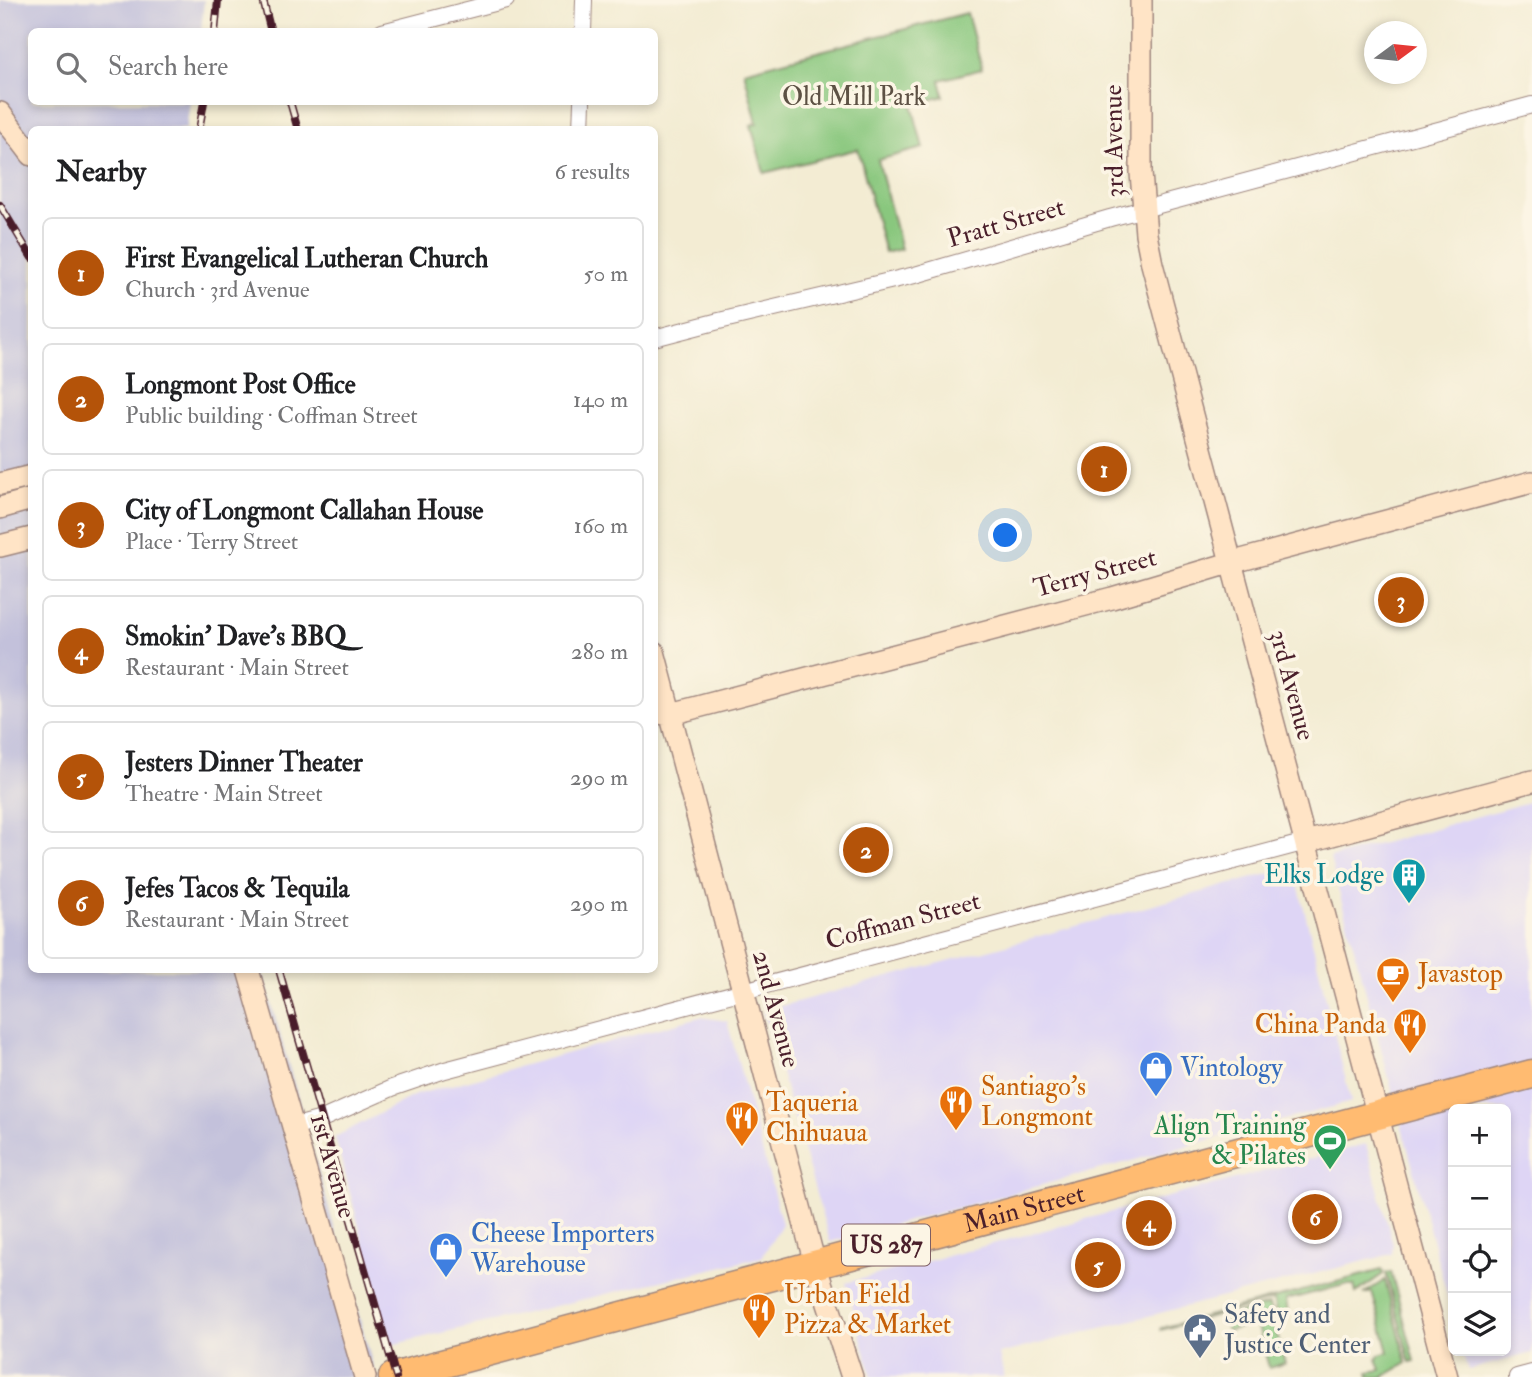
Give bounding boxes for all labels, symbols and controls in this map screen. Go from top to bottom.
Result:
north arrow [1364,21,1427,84]
search box [28,28,658,105]
icon: search [52,48,90,86]
text: Search here [108,51,228,83]
park label: Old Mill Park [782,81,927,113]
street label: 3rd Avenue [1097,84,1131,198]
text: Nearby [56,153,146,190]
text: 6 results [555,157,630,186]
street label: Pratt Street [944,191,1068,255]
text: First Evangelical Lutheran Church [125,243,488,275]
text: 1 [77,259,85,288]
text: 50 m [584,259,628,288]
text: Church · 3rd Avenue [125,275,310,304]
text: Longmont Post Office [125,369,356,401]
text: 2 [75,385,87,414]
text: 140 m [573,385,628,414]
text: Public building · Coffman Street [125,401,418,430]
pin: 1 [1081,443,1127,495]
text: City of Longmont Callahan House [125,495,483,527]
text: 3 [77,511,85,540]
text: 160 m [574,511,628,540]
your location [988,518,1022,552]
text: Place · Terry Street [125,527,298,556]
street label: Terry Street [1030,541,1160,605]
pin: 3 [1378,574,1424,626]
text: Smokin' Dave's BBQ [125,621,347,653]
street label: 3rd Avenue [1262,626,1322,744]
text: 4 [75,637,87,666]
text: 280 m [571,637,628,666]
text: Restaurant · Main Street [125,653,349,682]
text: Jesters Dinner Theater [125,747,363,779]
text: 5 [76,763,86,792]
text: 290 m [570,763,628,792]
text: Theatre · Main Street [125,779,323,808]
pin: 2 [843,824,889,876]
building icon: Elks Lodge [1390,856,1428,905]
place label: Elks Lodge [1264,859,1384,891]
text: Jefes Tacos & Tequila [125,873,349,905]
street label: Coffman Street [822,885,984,957]
text: 6 [75,889,87,918]
text: 290 m [570,889,628,918]
text: Restaurant · Main Street [125,905,349,934]
street label: 2nd Avenue [745,947,807,1071]
cafe icon: Javastop [1374,955,1412,1004]
place label: Javastop [1417,958,1503,991]
restaurant icon: China Panda [1391,1006,1429,1055]
place label: China Panda [1255,1009,1386,1041]
shop icon: Vintology [1137,1049,1175,1098]
place label: Vintology [1180,1052,1283,1084]
place label: Santiago's Longmont [981,1071,1093,1133]
restaurant icon: Santiago's Longmont [937,1083,975,1132]
place label: Taqueria Chihuaua [766,1087,868,1149]
restaurant icon: Taqueria Chihuaua [723,1099,761,1148]
map controls [1448,1104,1511,1356]
button: + [1448,1104,1511,1167]
street label: 1st Avenue [303,1110,363,1222]
place label: Align Training & Pilates [1153,1110,1307,1172]
sports icon: Align Training & Pilates [1311,1122,1349,1171]
button: − [1448,1167,1511,1230]
street label: Main Street [960,1178,1088,1241]
pin: 6 [1292,1191,1338,1243]
pin: 4 [1126,1197,1172,1249]
place label: Cheese Importers Warehouse [470,1218,655,1280]
road number: US 287 [842,1224,930,1266]
shop icon: Cheese Importers Warehouse [427,1230,465,1279]
button: locate [1448,1230,1511,1293]
pin: 5 [1075,1239,1121,1291]
place label: Urban Field Pizza & Market [784,1279,951,1341]
restaurant icon: Urban Field Pizza & Market [740,1291,778,1340]
button: layers [1448,1293,1511,1356]
place label: Safety and Justice Center [1223,1299,1371,1361]
public building icon: Safety and Justice Center [1181,1311,1219,1360]

